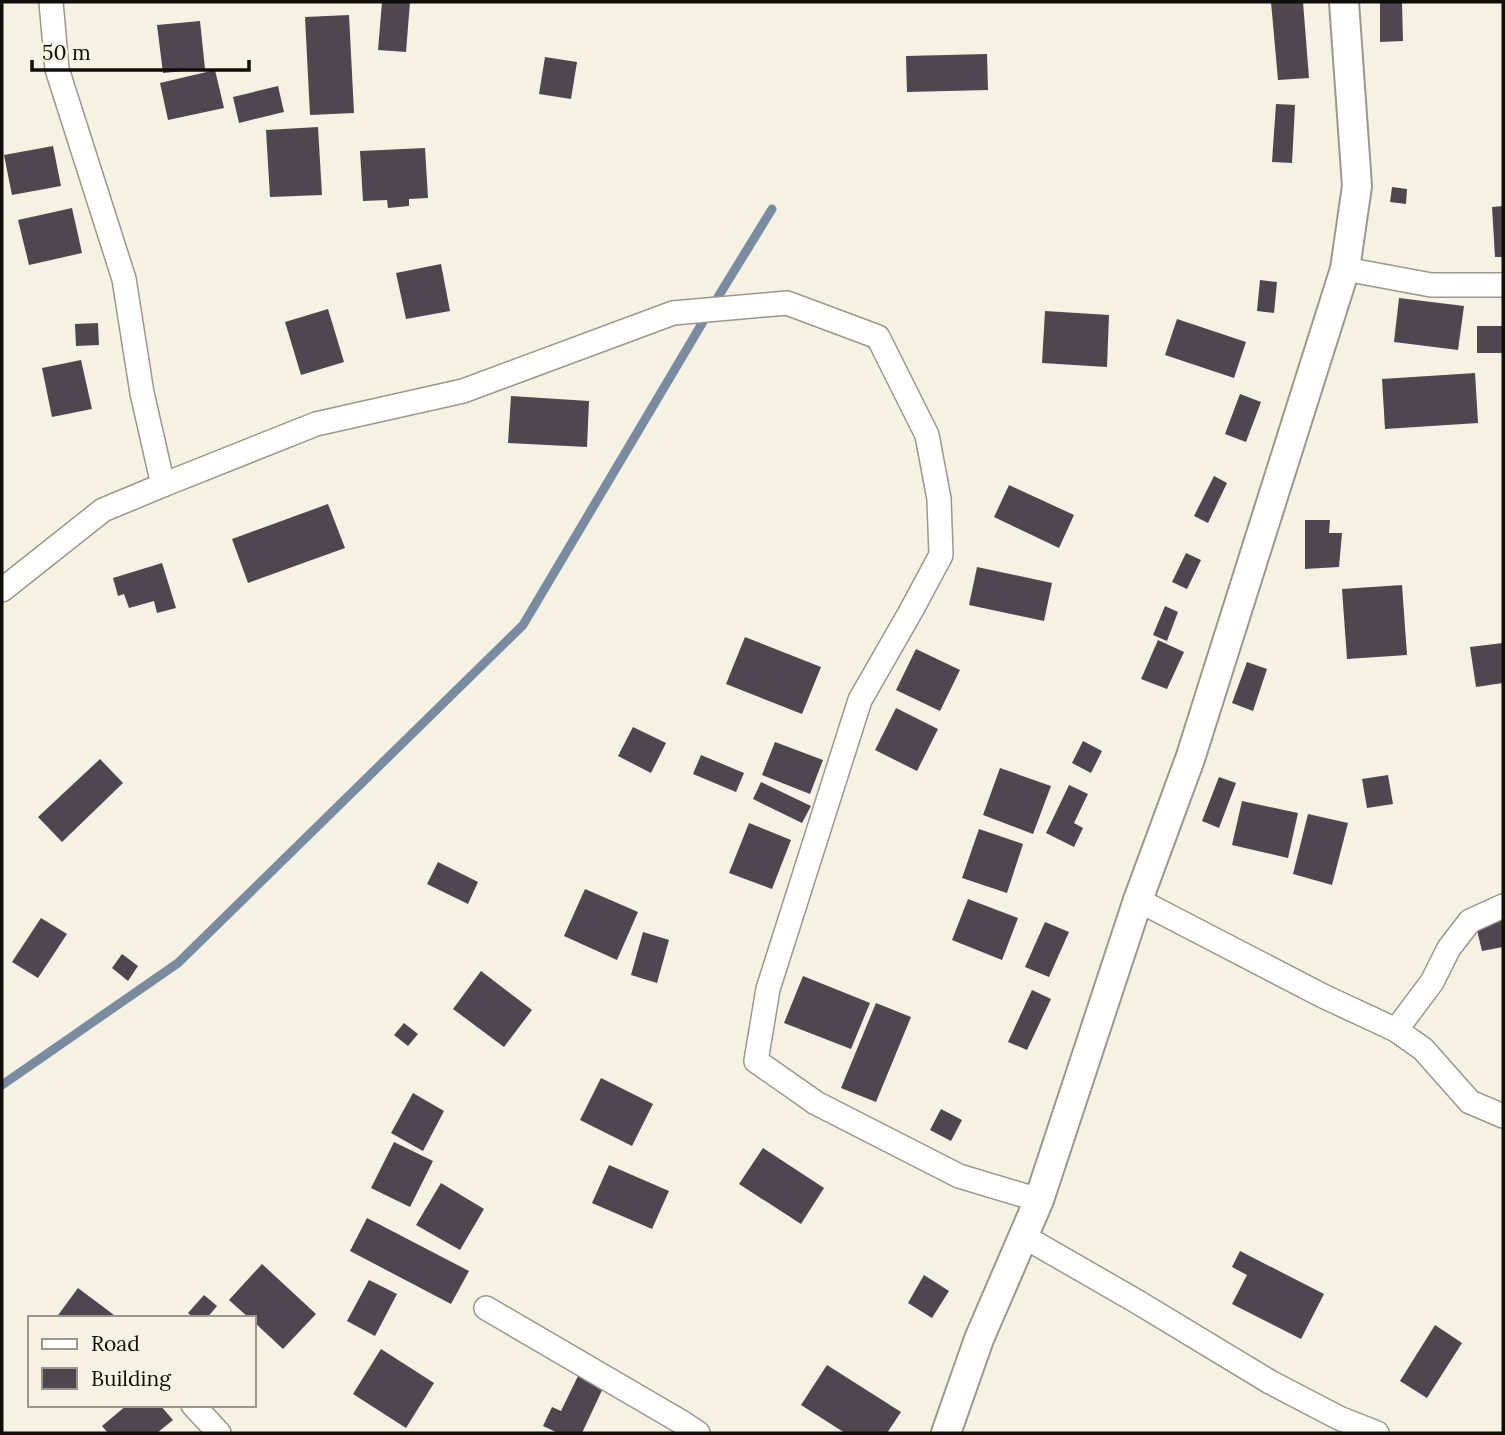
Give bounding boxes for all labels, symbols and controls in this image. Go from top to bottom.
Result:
scale bar [32,28,248,72]
text: 50 m [42,39,91,66]
legend [28,1316,256,1407]
text: Road [91,1330,140,1357]
text: Building [91,1365,171,1392]

